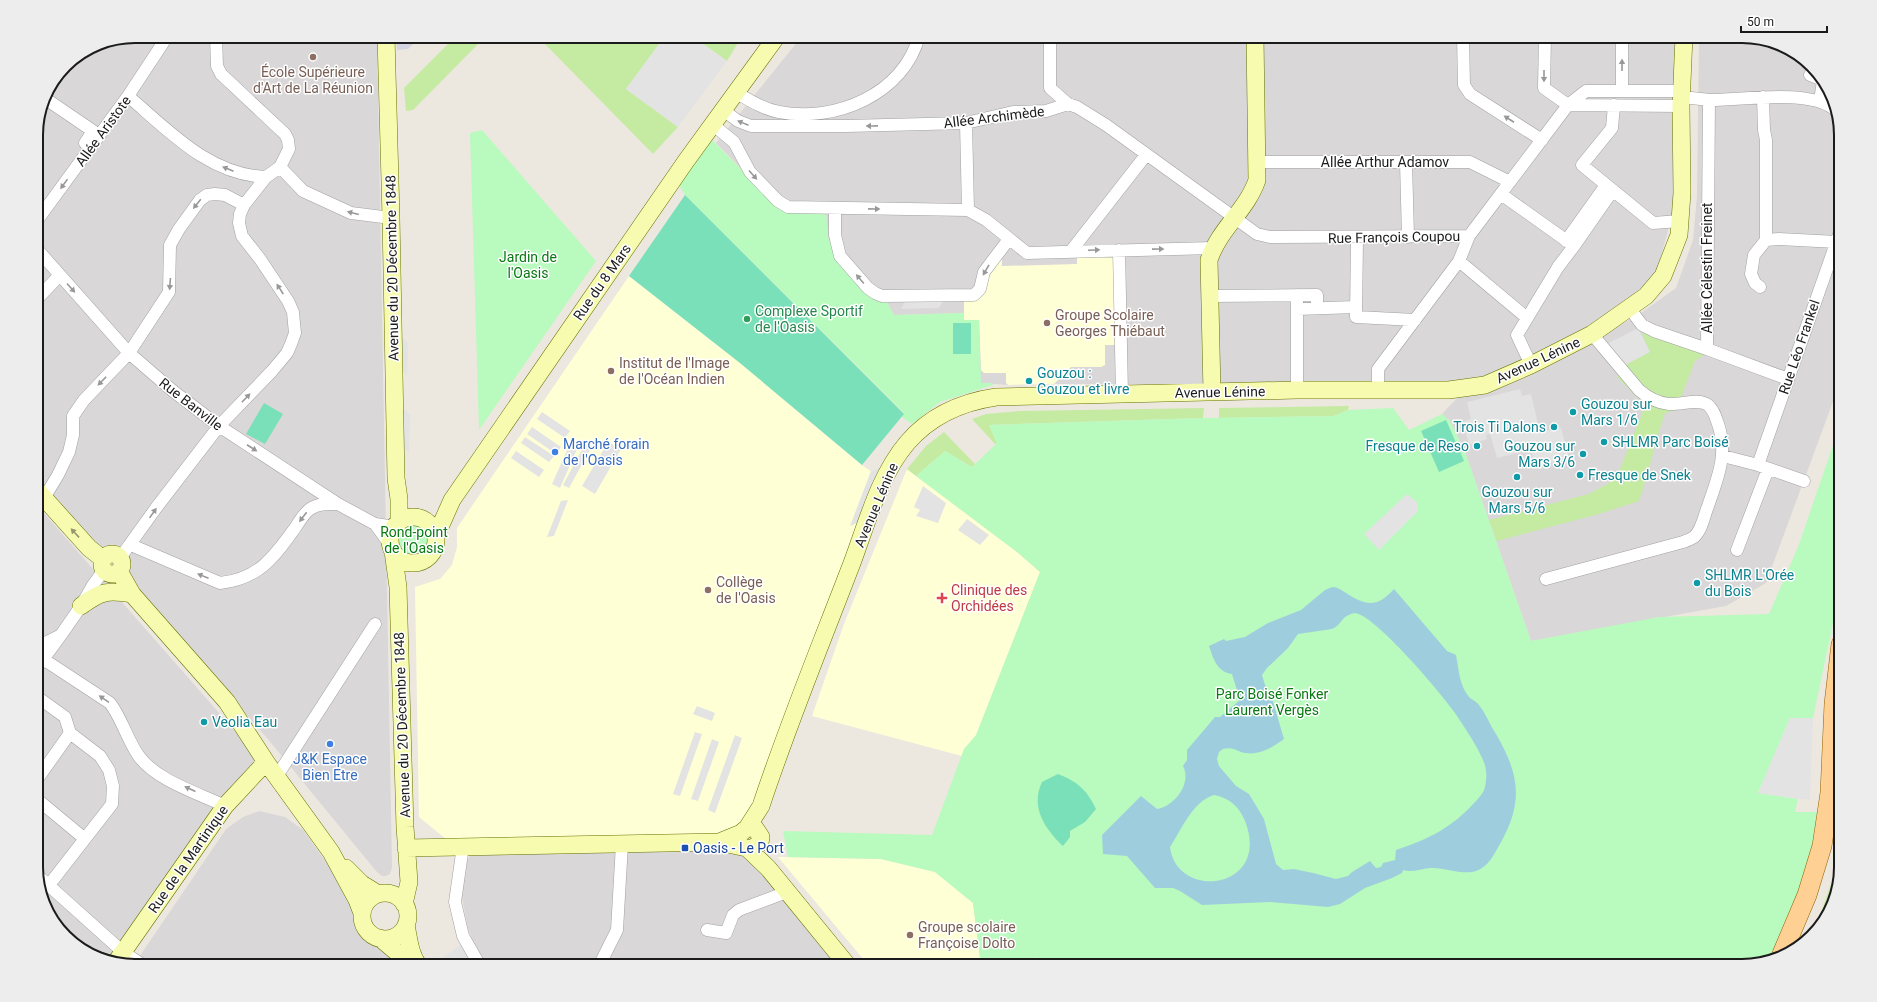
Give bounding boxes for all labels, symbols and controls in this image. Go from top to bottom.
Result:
scale bar [1741,8,1827,34]
text: 50 m [1747,15,1774,29]
marker: École Supérieure d'Art de La Réunion [308,52,318,62]
one-way arrow [1619,58,1625,71]
place label: École Supérieure d'Art de La Réunion [253,63,373,96]
one-way arrow [1541,70,1547,83]
street label: Allée Aristote [72,93,134,169]
street label: Allée Archimède [943,103,1045,131]
one-way arrow [1504,115,1514,123]
one-way arrow [737,119,749,125]
one-way arrow [865,123,878,129]
street label: Allée Arthur Adamov [1321,154,1449,170]
one-way arrow [222,166,233,172]
one-way arrow [749,169,758,180]
street label: Avenue du 20 Décembre 1848 [382,175,402,361]
one-way arrow [60,179,68,190]
one-way arrow [193,199,202,209]
street label: Allée Célestin Freinet [1699,202,1715,333]
one-way arrow [868,206,881,212]
one-way arrow [347,209,359,215]
street label: Rue François Coupou [1328,228,1460,246]
street label: Rue du 8 Mars [570,241,634,323]
one-way arrow [1152,246,1165,252]
one-way arrow [1088,247,1101,253]
park label: Jardin de l'Oasis [499,249,557,281]
one-way arrow [982,264,989,276]
one-way arrow [855,274,864,284]
one-way arrow [166,278,173,290]
one-way arrow [66,283,75,293]
one-way arrow [276,284,284,294]
street label: Rue Léo Frankel [1775,298,1823,396]
place label: Complexe Sportif de l'Oasis [755,303,863,335]
place label: Groupe Scolaire Georges Thiébaut [1055,307,1165,339]
marker: Complexe Sportif de l'Oasis [742,314,752,324]
marker: Groupe Scolaire Georges Thiébaut [1042,318,1052,328]
street label: Avenue Lénine [1494,334,1582,386]
place label: Institut de l'Image de l'Océan Indien [619,355,730,387]
place label: Gouzou : Gouzou et livre [1037,365,1129,397]
marker: Institut de l'Image de l'Océan Indien [606,366,616,376]
street label: Rue Banville [156,374,226,434]
one-way arrow [97,376,107,386]
marker: Gouzou : Gouzou et livre [1024,376,1034,386]
street label: Avenue Lénine [1175,383,1265,401]
one-way arrow [241,393,251,403]
place label: Gouzou sur Mars 1/6 [1581,396,1652,428]
marker: Gouzou sur Mars 1/6 [1568,407,1578,417]
place label: Trois Ti Dalons [1453,419,1546,435]
marker: Trois Ti Dalons [1549,422,1559,432]
place label: SHLMR Parc Boisé [1612,434,1729,450]
place label: Marché forain de l'Oasis [563,436,649,468]
marker: SHLMR Parc Boisé [1599,437,1609,447]
place label: Fresque de Reso [1366,438,1469,454]
place label: Gouzou sur Mars 3/6 [1504,438,1575,470]
marker: Fresque de Reso [1472,441,1482,451]
one-way arrow [246,444,258,451]
marker: Marché forain de l'Oasis [550,447,560,457]
marker: Gouzou sur Mars 3/6 [1578,449,1588,459]
street label: Avenue Lénine [851,460,901,550]
place label: Fresque de Snek [1588,467,1692,483]
marker: Fresque de Snek [1575,470,1585,480]
marker: Gouzou sur Mars 5/6 [1512,472,1522,482]
place label: Gouzou sur Mars 5/6 [1482,484,1553,516]
one-way arrow [149,507,157,518]
one-way arrow [299,511,307,522]
park label: Rond-point de l'Oasis [380,524,448,556]
one-way arrow [70,528,80,538]
place label: SHLMR L'Orée du Bois [1705,567,1794,599]
one-way arrow [196,572,208,578]
place label: Collège de l'Oasis [716,574,776,606]
marker: SHLMR L'Orée du Bois [1692,578,1702,588]
place label: Clinique des Orchidées [951,582,1027,614]
marker: Collège de l'Oasis [703,585,713,595]
marker: Clinique des Orchidées [936,592,948,604]
street label: Avenue du 20 Décembre 1848 [391,632,413,818]
park label: Parc Boisé Fonker Laurent Vergès [1216,686,1328,718]
one-way arrow [98,695,109,703]
place label: Veolia Eau [212,714,277,730]
marker: Veolia Eau [199,717,209,727]
marker: J&K Espace Bien Etre [325,739,335,749]
place label: J&K Espace Bien Etre [293,751,367,783]
one-way arrow [184,786,196,792]
street label: Rue de la Martinique [145,802,231,916]
place label: Oasis - Le Port [693,840,784,856]
marker: Oasis - Le Port [680,843,690,853]
place label: Groupe scolaire Françoise Dolto [918,919,1016,951]
marker: Groupe scolaire Françoise Dolto [905,930,915,940]

